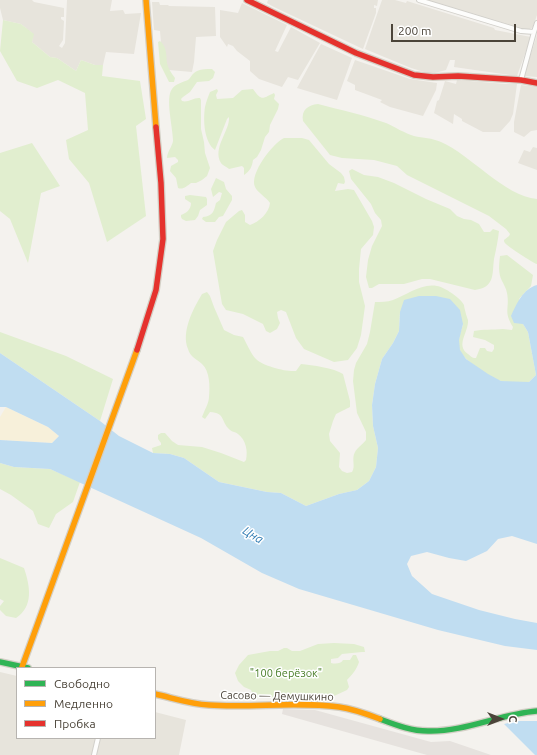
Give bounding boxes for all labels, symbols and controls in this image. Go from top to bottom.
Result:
scale bar [393,16,518,42]
text: 200 m [398,24,431,37]
water label: Цна [240,523,266,547]
park label: "100 берёзок" [250,666,322,680]
legend [16,667,156,739]
text: Свободно [54,677,110,690]
street label: Сасово — Демушкино [220,688,334,704]
text: Медленно [54,697,113,710]
north arrow [481,699,521,739]
text: С [507,715,519,723]
text: Пробка [54,717,96,730]

